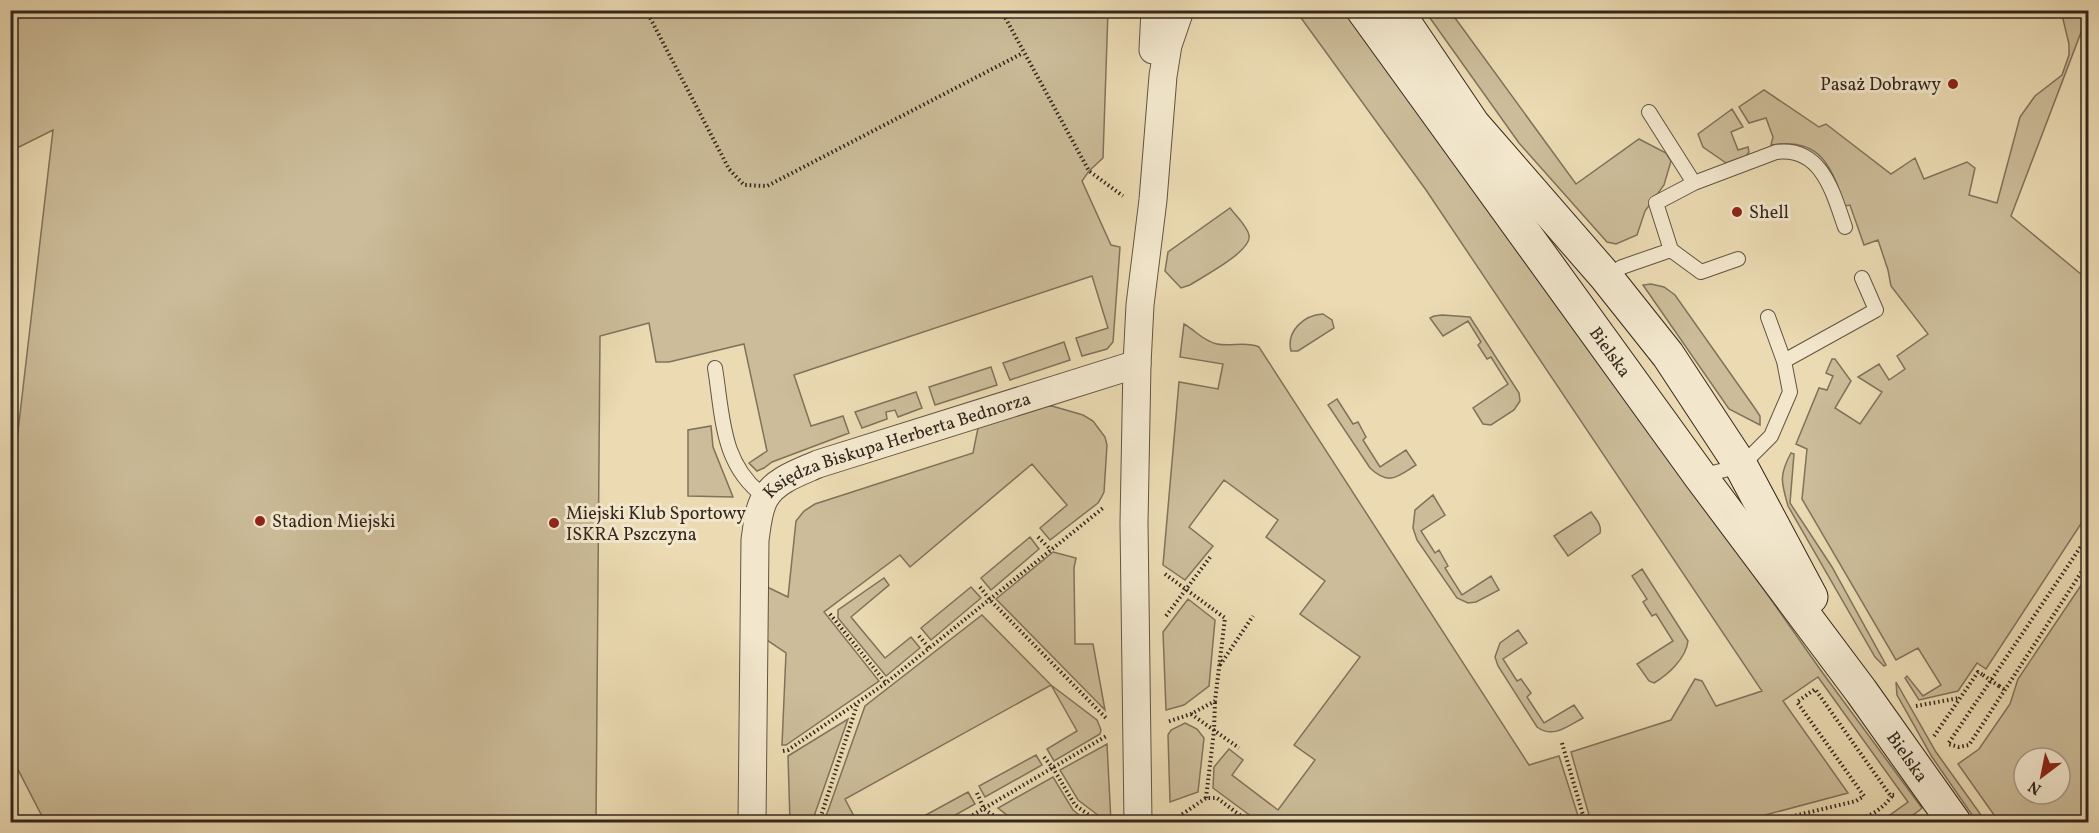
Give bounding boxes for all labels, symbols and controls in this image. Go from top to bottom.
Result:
place label: Pasaż Dobrawy [1820,73,1941,98]
marker: Pasaż Dobrawy [1946,77,1960,91]
place label: Shell [1749,201,1789,226]
marker: Shell [1730,205,1744,219]
street label: Bielska [1582,322,1636,383]
street label: Księdza Biskupa Herberta Bednorza [758,387,1034,505]
place label: Miejski Klub Sportowy ISKRA Pszczyna [566,502,746,548]
place label: Stadion Miejski [272,510,395,535]
marker: Stadion Miejski [253,514,267,528]
marker: Miejski Klub Sportowy ISKRA Pszczyna [547,516,561,530]
street label: Bielska [1880,727,1933,788]
north arrow [2012,746,2072,806]
text: N [2024,774,2046,799]

